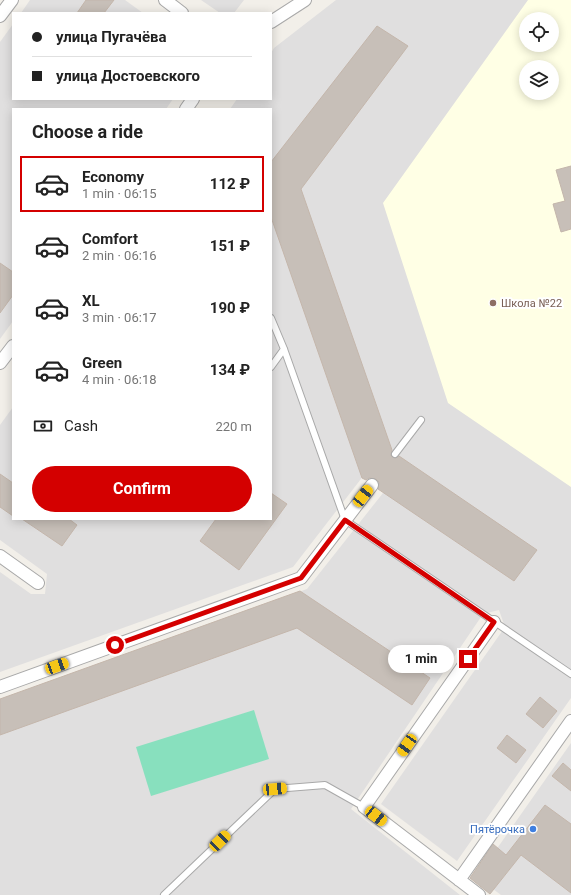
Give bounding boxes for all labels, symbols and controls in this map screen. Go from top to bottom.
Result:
map controls [519,12,559,100]
button: locate [519,12,559,52]
text: улица Пугачёва [56,28,167,46]
button: layers [519,60,559,100]
text: улица Достоевского [56,67,200,85]
text: Choose a ride [32,121,143,142]
icon: car [34,166,70,202]
text: Economy [82,168,144,186]
text: 112 ₽ [210,175,250,193]
text: 1 min · 06:15 [82,186,157,201]
icon: car [34,228,70,264]
text: Comfort [82,230,138,248]
text: 151 ₽ [210,237,250,255]
text: 2 min · 06:16 [82,248,157,263]
icon: car [34,290,70,326]
text: XL [82,292,100,310]
place label: Школа №22 [501,297,562,310]
marker: Школа №22 [488,298,498,308]
text: 190 ₽ [210,299,250,317]
text: 3 min · 06:17 [82,310,157,325]
icon: car [34,352,70,388]
text: Green [82,354,122,372]
text: 134 ₽ [210,361,250,379]
text: 4 min · 06:18 [82,372,157,387]
icon: cash [32,415,54,437]
text: Cash [64,417,98,435]
text: 220 m [215,419,252,434]
button: Confirm [32,466,252,512]
car [351,483,375,509]
route start [106,636,124,654]
callout: 1 min [388,645,454,673]
route end [459,650,477,668]
text: 1 min [405,651,437,666]
car [44,656,70,676]
car [395,732,419,758]
car [263,782,287,796]
car [363,804,389,828]
place label: Пятёрочка [470,823,525,836]
marker: Пятёрочка [528,824,538,834]
car [207,828,233,854]

